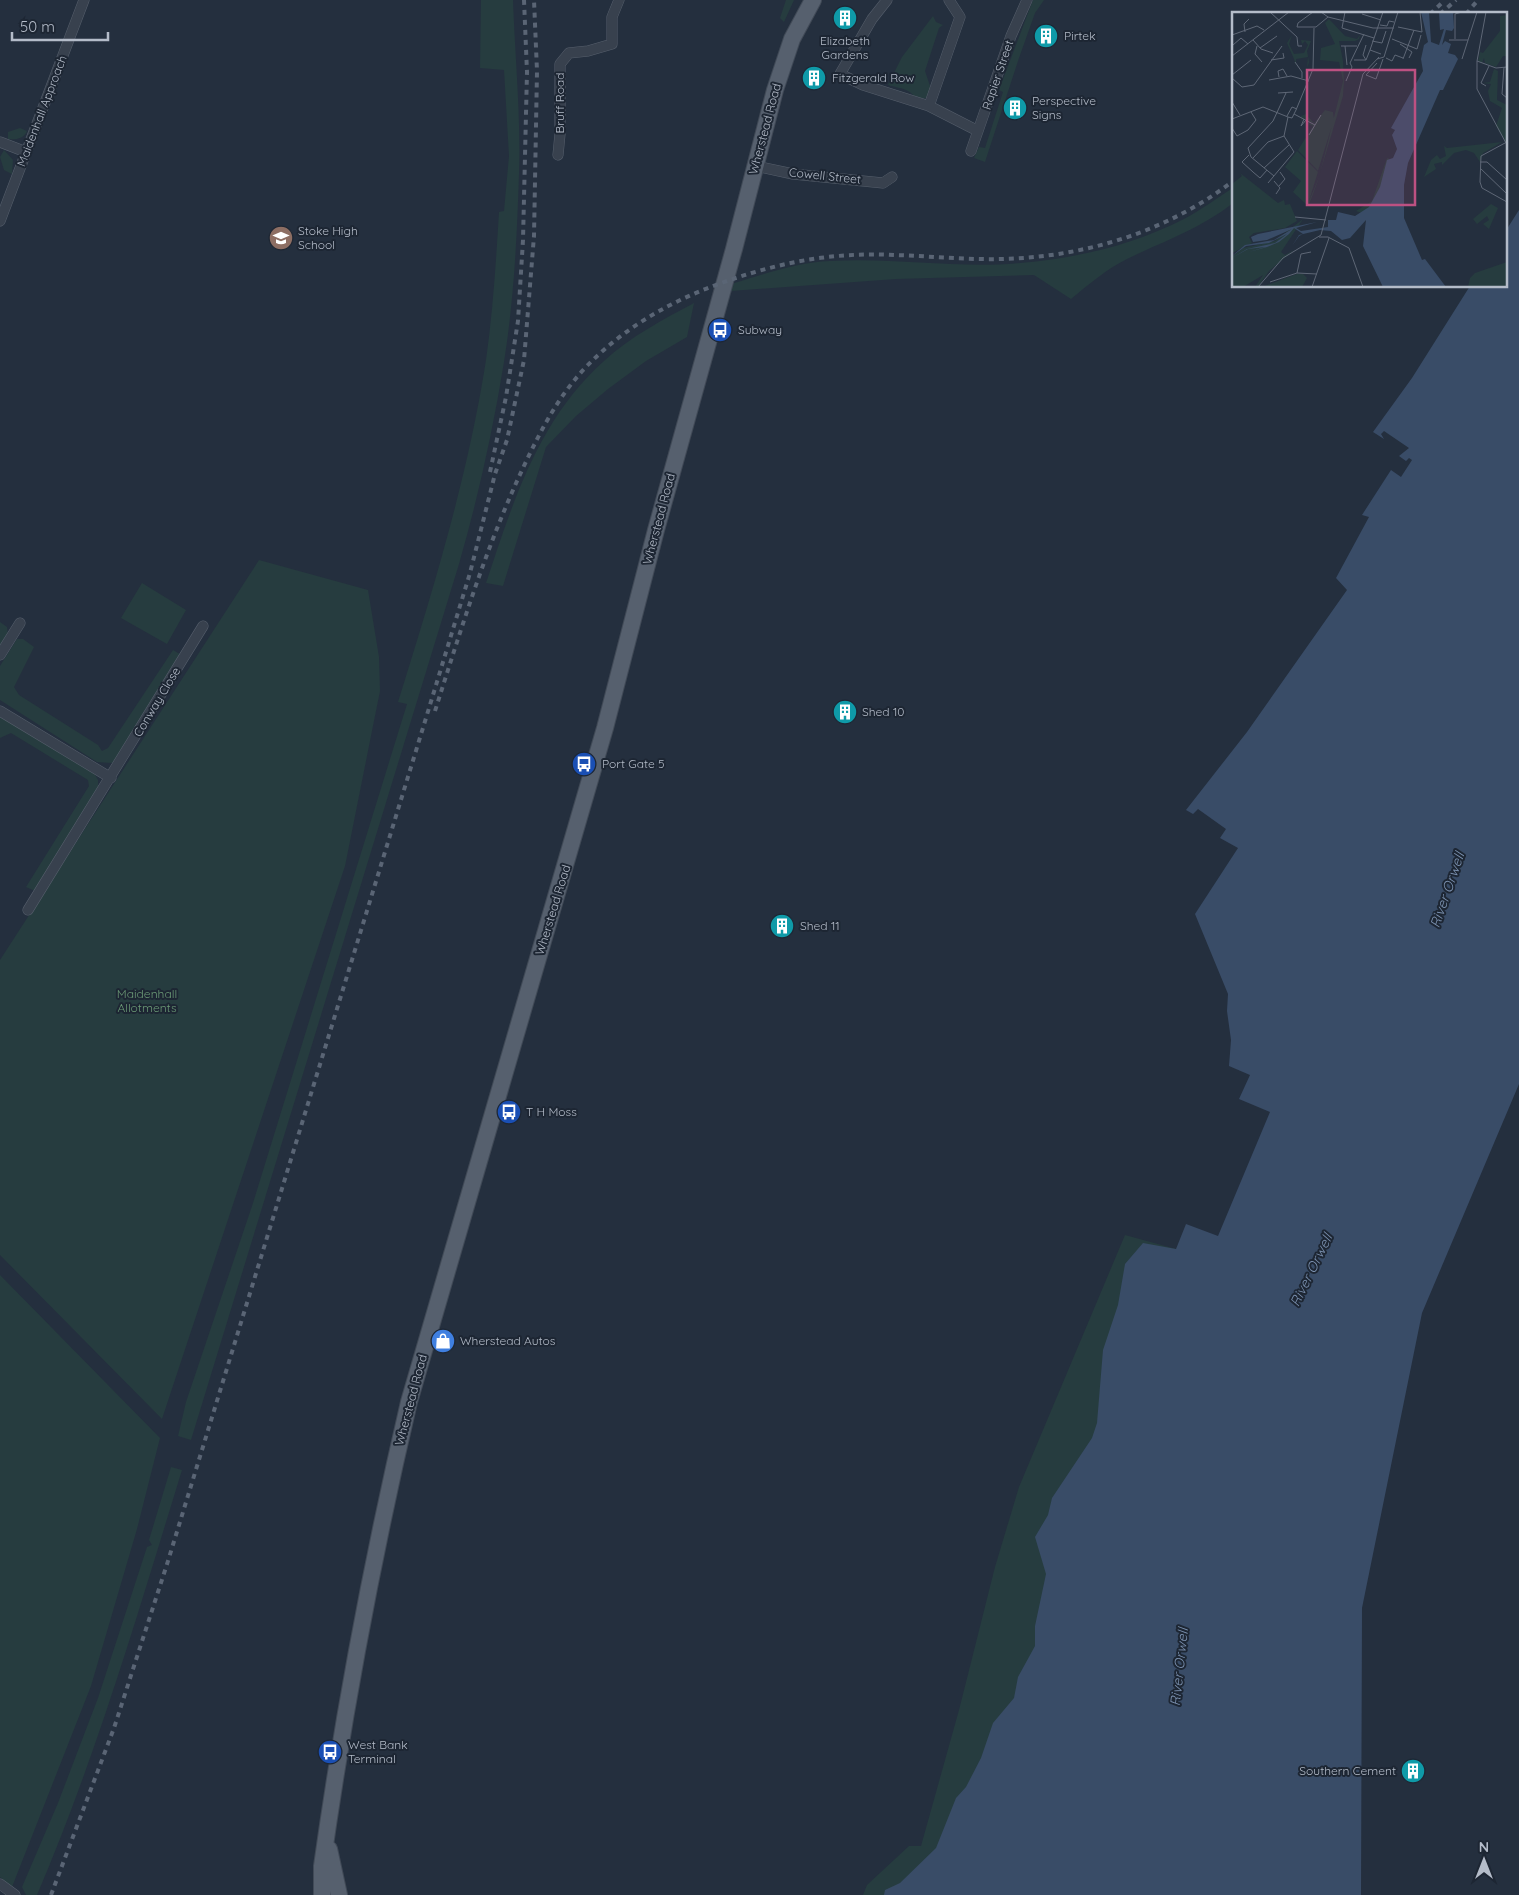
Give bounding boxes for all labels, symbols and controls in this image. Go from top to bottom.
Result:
building icon: Elizabeth Gardens [832,5,858,31]
scale bar [12,10,109,42]
inset map [1232,12,1506,288]
text: 50 m [20,17,55,36]
building icon: Pirtek [1033,23,1059,49]
place label: Pirtek [1064,28,1096,43]
place label: Elizabeth Gardens [820,33,870,62]
street label: Rapier Street [979,38,1016,112]
street label: Maidenhall Approach [13,53,70,169]
building icon: Fitzgerald Row [801,65,827,91]
place label: Fitzgerald Row [832,70,914,85]
street label: Bruff Road [552,73,567,133]
street label: Wherstead Road [745,82,784,176]
place label: Perspective Signs [1032,93,1096,122]
building icon: Perspective Signs [1002,95,1028,121]
street label: Cowell Street [788,164,862,187]
place label: Stoke High School [298,223,358,252]
school or university icon: Stoke High School [268,225,294,251]
bus stop icon: Subway [707,317,733,343]
place label: Subway [738,322,782,337]
street label: Wherstead Road [639,472,678,566]
street label: Conway Close [130,664,183,739]
building icon: Shed 10 [832,699,858,725]
place label: Shed 10 [862,704,904,719]
bus stop icon: Port Gate 5 [571,751,597,777]
place label: Port Gate 5 [602,756,665,771]
water label: River Orwell [1426,848,1469,930]
street label: Wherstead Road [532,863,573,957]
building icon: Shed 11 [769,913,795,939]
place label: Shed 11 [800,918,840,933]
park label: Maidenhall Allotments [117,986,177,1015]
bus stop icon: T H Moss [496,1099,522,1125]
place label: T H Moss [526,1104,577,1119]
water label: River Orwell [1286,1229,1337,1309]
shop icon: Wherstead Autos [430,1328,456,1354]
place label: Wherstead Autos [460,1333,556,1348]
street label: Wherstead Road [391,1353,430,1447]
water label: River Orwell [1166,1625,1192,1707]
place label: West Bank Terminal [348,1737,408,1766]
bus stop icon: West Bank Terminal [317,1739,343,1765]
building icon: Southern Cement [1400,1758,1426,1784]
place label: Southern Cement [1299,1763,1396,1778]
north arrow [1459,1835,1509,1885]
text: N [1479,1838,1489,1856]

